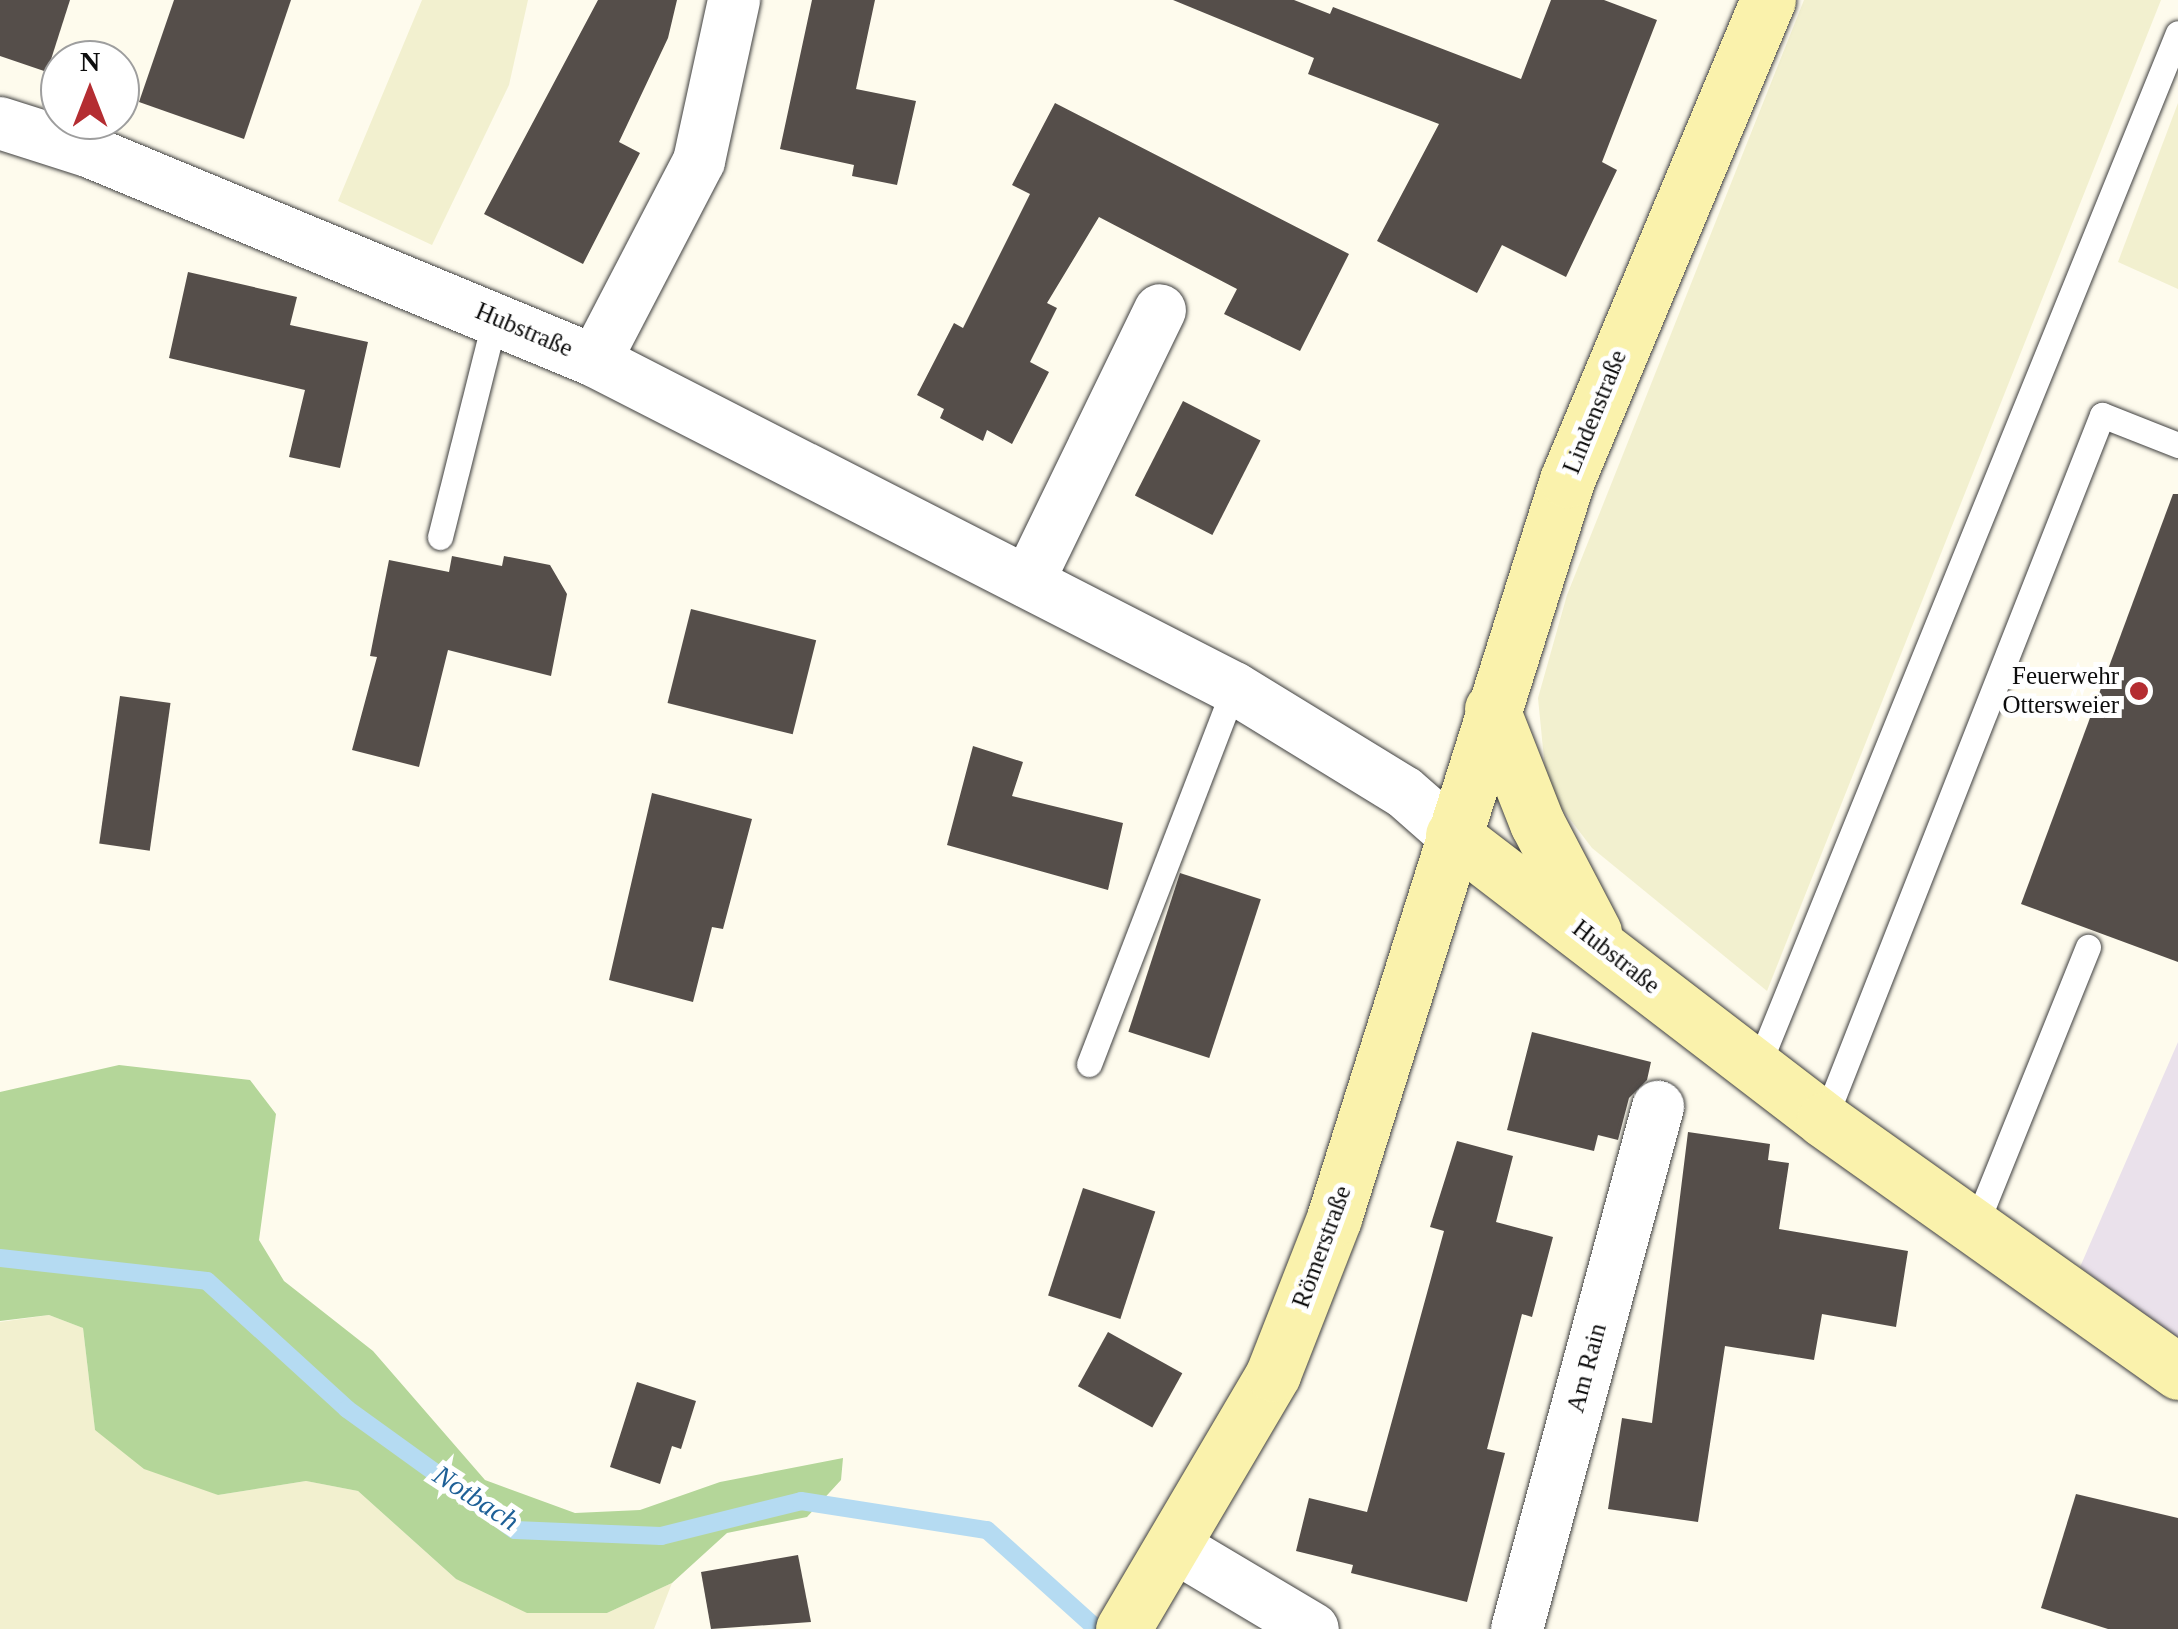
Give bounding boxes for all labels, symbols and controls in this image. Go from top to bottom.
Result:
north arrow [40,40,140,140]
text: N [80,46,100,77]
street label: Hubstraße [471,296,577,364]
street label: Lindenstraße [1557,346,1633,478]
place label: Feuerwehr Ottersweier [2002,662,2119,721]
marker: Feuerwehr Ottersweier [2128,680,2150,702]
street label: Hubstraße [1566,914,1666,1000]
street label: Römerstraße [1286,1182,1358,1312]
street label: Am Rain [1561,1320,1613,1416]
water label: Notbach [427,1458,525,1538]

